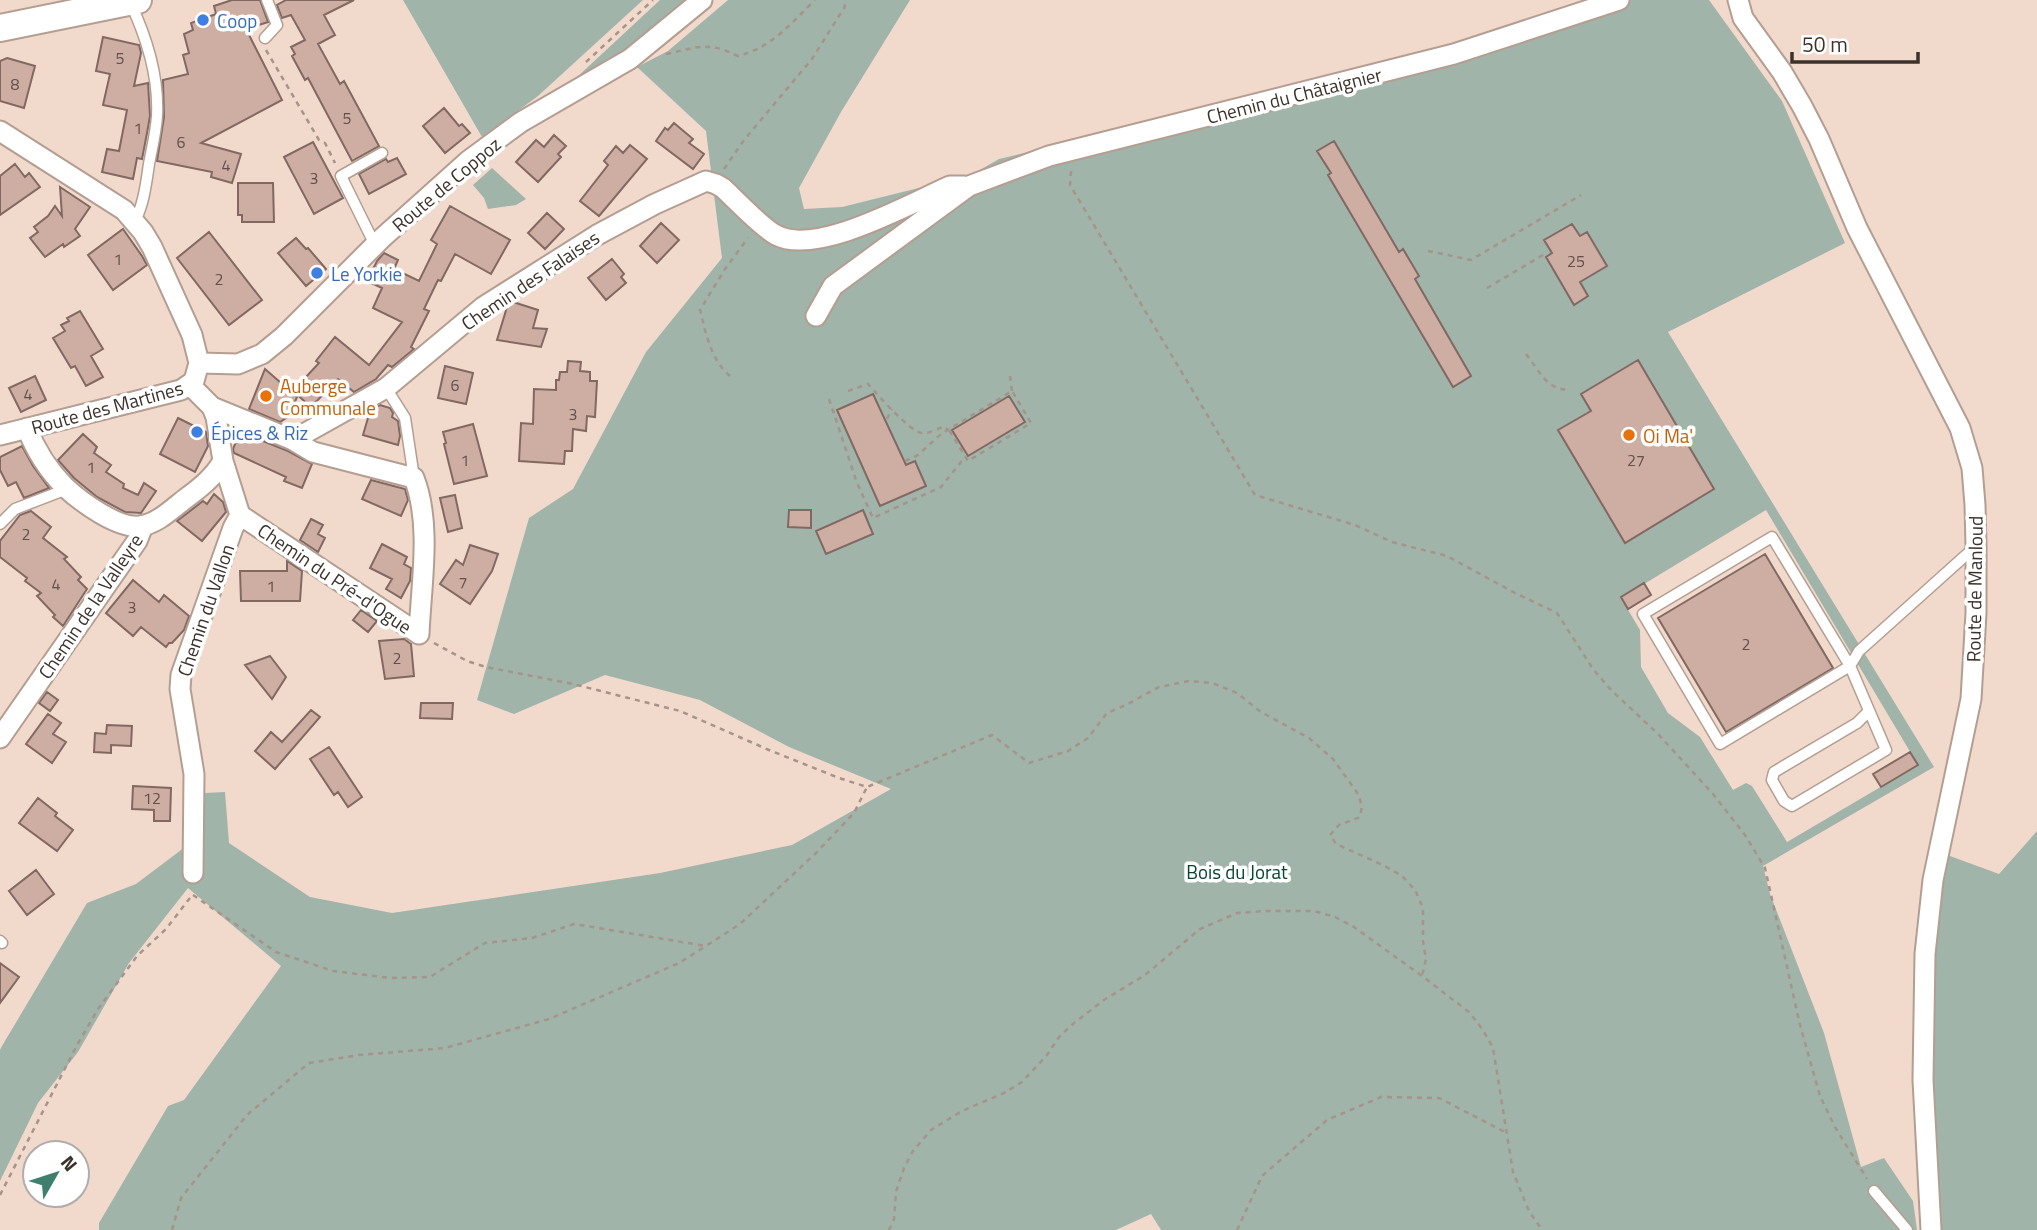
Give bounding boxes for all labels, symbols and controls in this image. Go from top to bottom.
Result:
place label: Coop [217,6,257,35]
marker: Coop [195,12,211,28]
scale bar [1792,21,1918,65]
text: 50 m [1802,28,1848,60]
house number: 5 [116,46,125,70]
street label: Chemin du Châtaignier [1203,59,1385,131]
house number: 8 [11,72,20,96]
house number: 5 [343,106,352,130]
house number: 1 [134,116,142,140]
house number: 6 [177,130,186,154]
street label: Route de Coppoz [385,130,507,238]
house number: 4 [222,153,231,177]
house number: 3 [310,166,318,190]
street label: Chemin des Falaises [455,223,605,337]
house number: 1 [114,247,122,271]
house number: 25 [1567,249,1585,273]
place label: Le Yorkie [331,259,402,288]
marker: Le Yorkie [309,265,325,281]
house number: 2 [215,267,223,291]
place label: Auberge Communale [280,371,376,422]
street label: Route des Martines [28,373,186,441]
house number: 6 [451,373,460,397]
house number: 4 [24,382,33,406]
marker: Auberge Communale [258,388,274,404]
house number: 3 [569,402,577,426]
place label: Épices & Riz [211,418,308,447]
place label: Oi Ma' [1643,421,1693,450]
marker: Épices & Riz [189,424,205,440]
marker: Oi Ma' [1621,427,1637,443]
house number: 1 [461,448,469,472]
house number: 27 [1627,448,1645,472]
house number: 1 [87,455,95,479]
street label: Chemin du Pré-d'Ogue [252,516,418,640]
street label: Route de Manloud [1958,516,1990,662]
house number: 2 [22,522,30,546]
street label: Chemin de la Valleyre [30,527,150,685]
street label: Chemin du Vallon [169,540,241,680]
house number: 7 [459,570,467,594]
house number: 4 [52,572,61,596]
house number: 1 [267,574,275,598]
house number: 3 [128,595,136,619]
house number: 2 [1742,632,1750,656]
house number: 2 [393,646,401,670]
house number: 12 [143,786,161,810]
park label: Bois du Jorat [1186,857,1288,886]
north arrow [21,1139,91,1209]
text: N [54,1149,85,1177]

